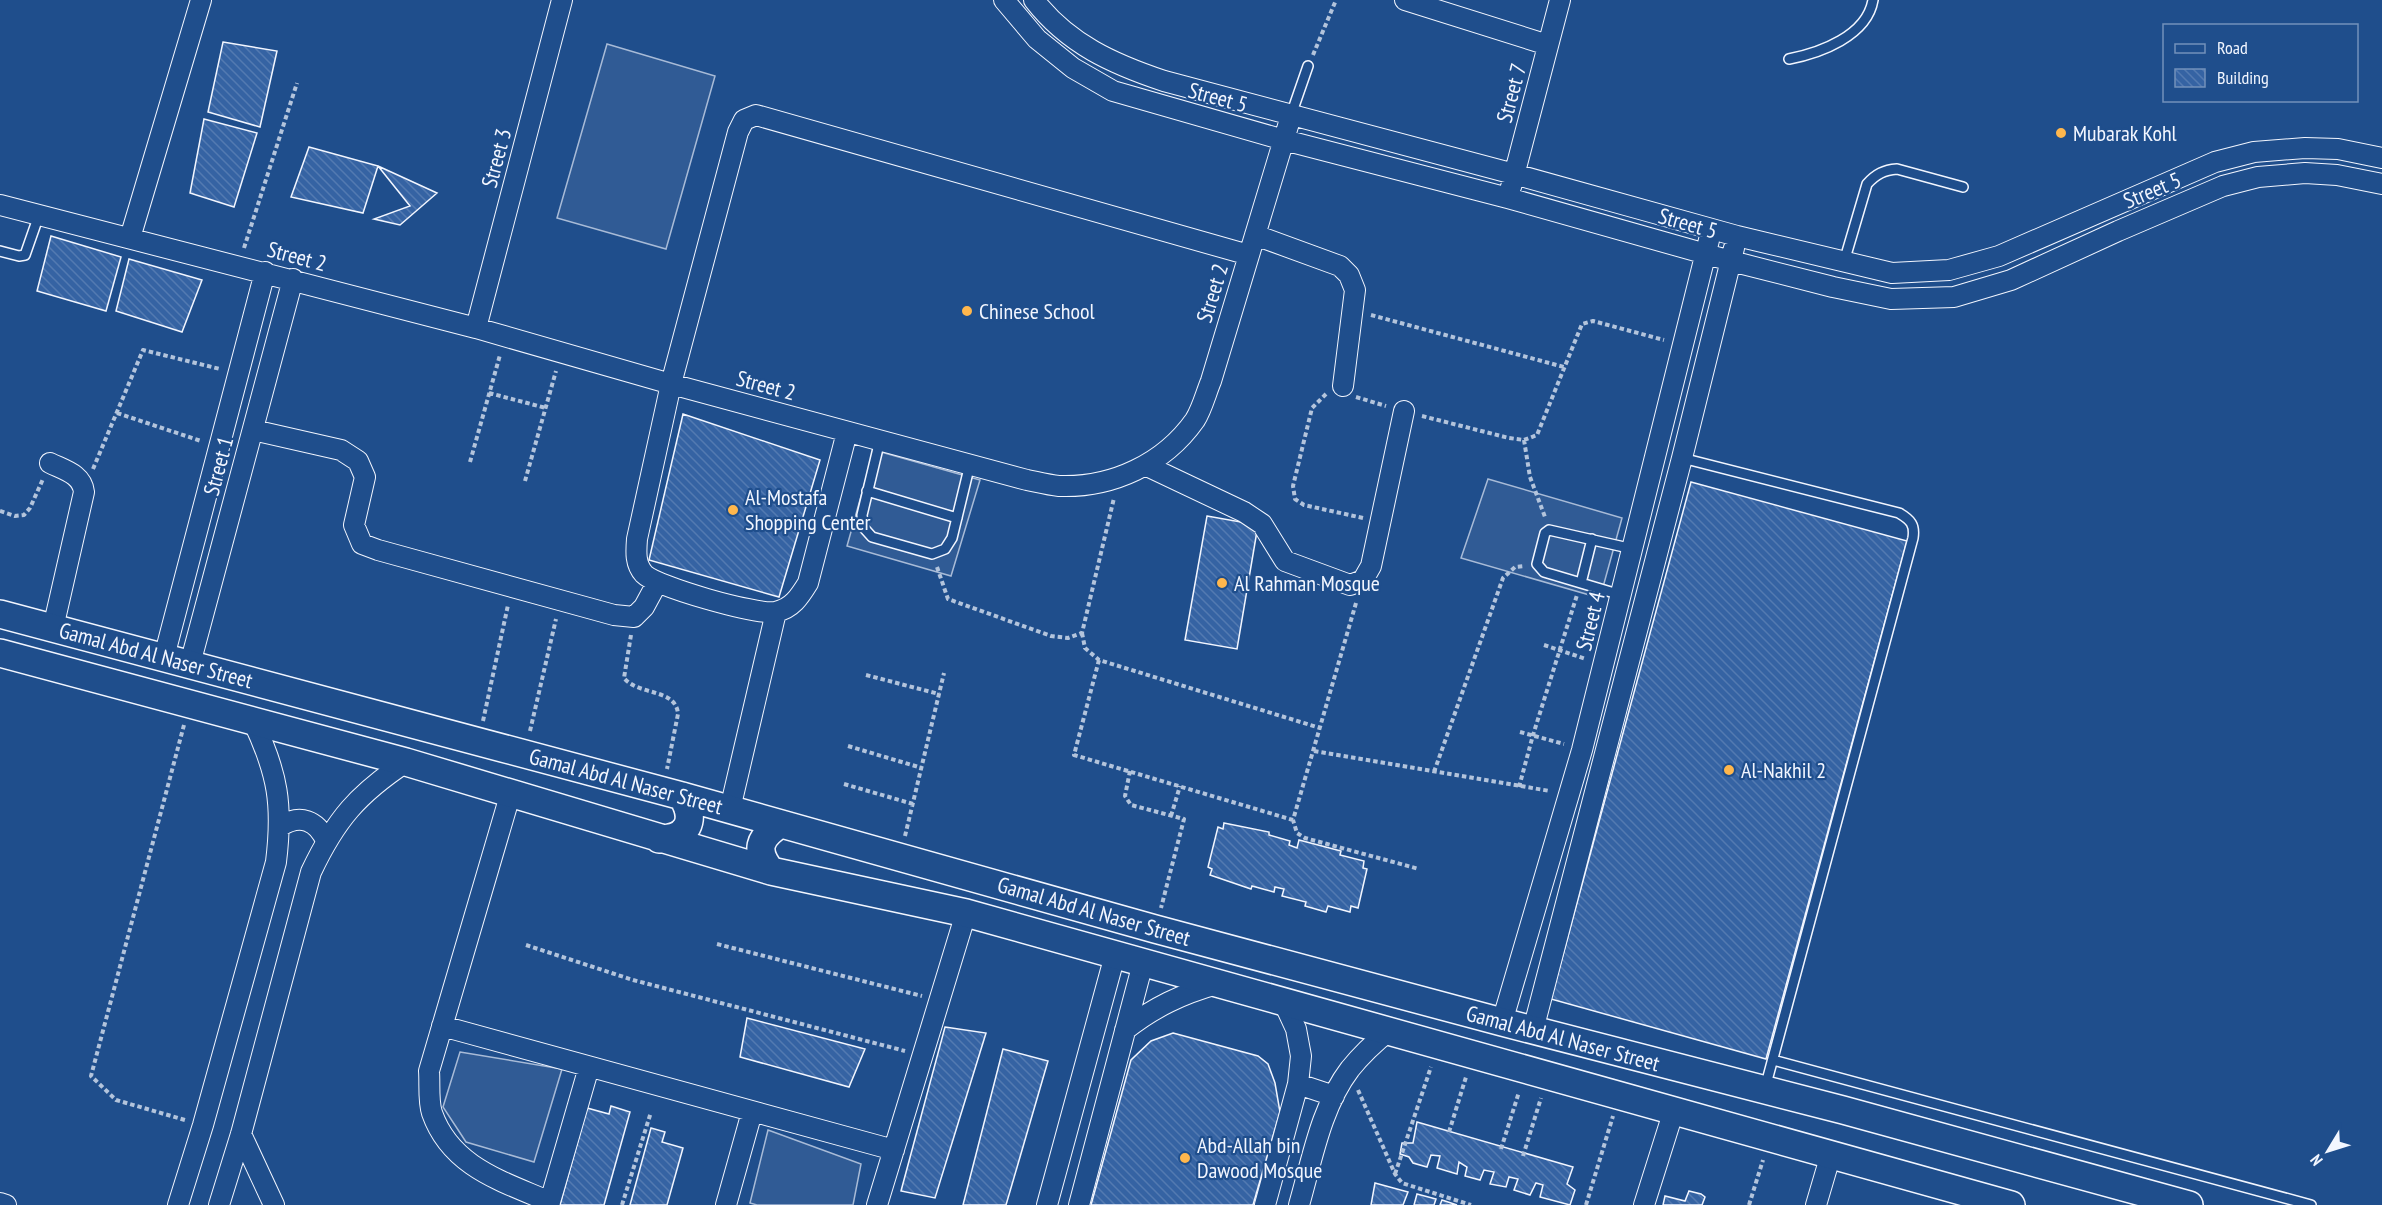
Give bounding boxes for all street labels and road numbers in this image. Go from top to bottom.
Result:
street label: Street 7 [1490,60,1532,126]
street label: Street 5 [1185,76,1251,118]
street label: Street 3 [475,125,517,191]
street label: Street 5 [2119,165,2185,215]
street label: Street 5 [1655,201,1721,245]
street label: Street 2 [264,235,330,277]
street label: Street 2 [1190,260,1234,326]
street label: Street 2 [733,364,799,406]
street label: Street 1 [197,433,239,499]
street label: Street 4 [1569,588,1611,654]
street label: Gamal Abd Al Naser Street [56,616,256,694]
street label: Gamal Abd Al Naser Street [526,742,726,820]
street label: Gamal Abd Al Naser Street [994,870,1194,952]
street label: Gamal Abd Al Naser Street [1463,999,1663,1077]

